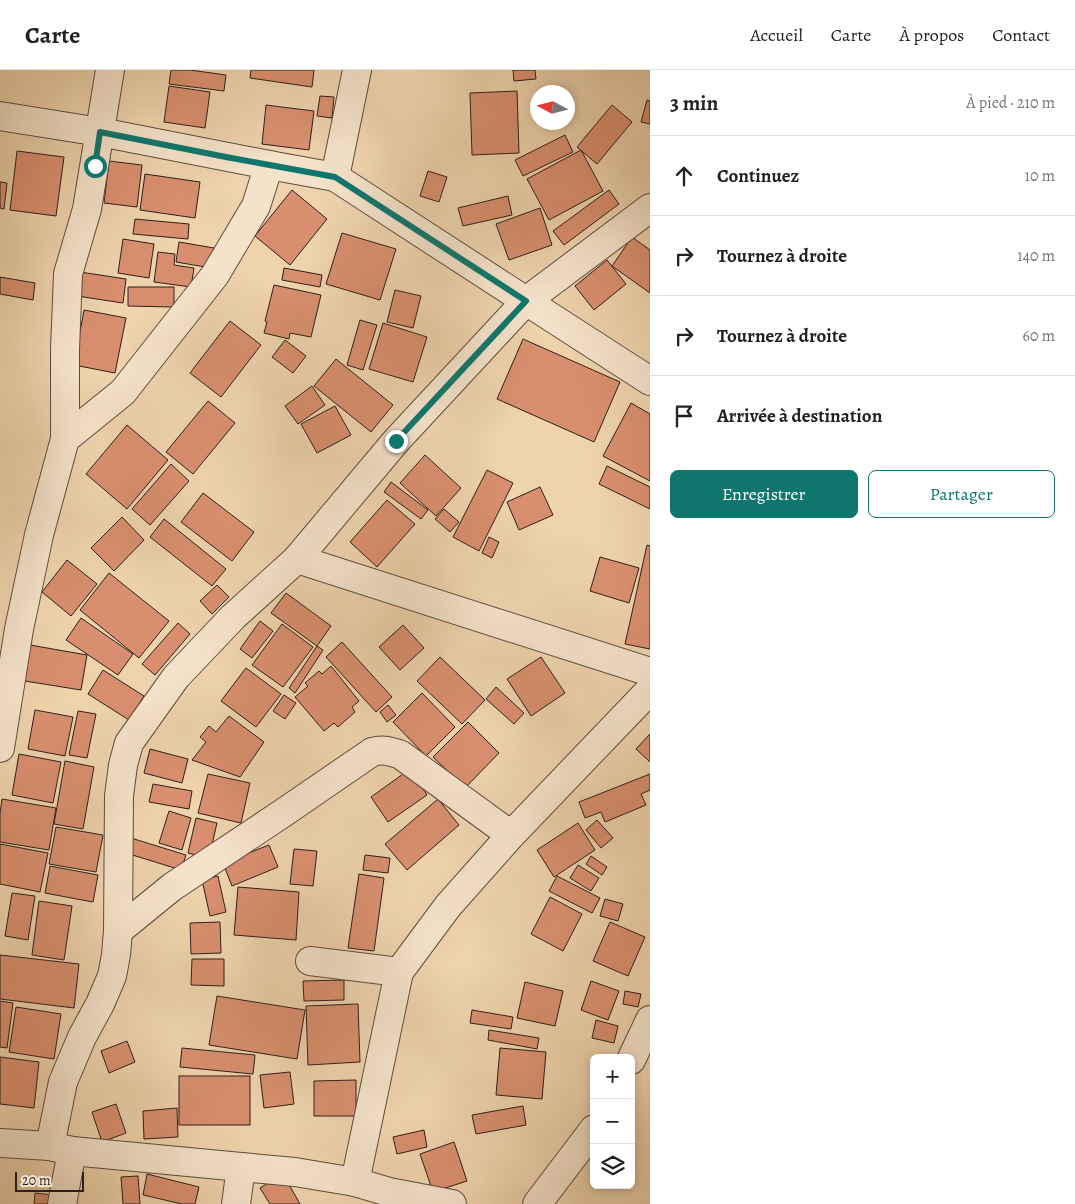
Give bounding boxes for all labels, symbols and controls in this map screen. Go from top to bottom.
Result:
text: Carte [25,19,80,51]
text: Accueil [750,23,803,47]
text: Carte [831,23,871,47]
text: À propos [899,23,964,47]
text: Contact [992,23,1050,47]
north arrow [530,85,575,130]
text: 3 min [670,89,718,117]
text: À pied · 210 m [966,92,1055,114]
route start [84,155,107,178]
icon: ahead [670,162,698,190]
text: Continuez [717,163,799,189]
text: 10 m [1025,165,1055,187]
icon: right [670,242,698,270]
text: Tournez à droite [717,243,847,269]
text: 140 m [1017,245,1055,267]
icon: right [670,322,698,350]
text: Tournez à droite [717,323,847,349]
text: 60 m [1023,325,1055,347]
icon: arrive [670,402,698,430]
text: Arrivée à destination [717,403,882,429]
route end [385,430,408,453]
button: Enregistrer [670,470,858,518]
button: Partager [868,470,1055,518]
map controls [590,1054,635,1189]
button: + [590,1054,635,1099]
button: − [590,1099,635,1144]
button: layers [590,1144,635,1189]
scale bar [15,1169,84,1192]
text: 20 m [22,1171,51,1190]

